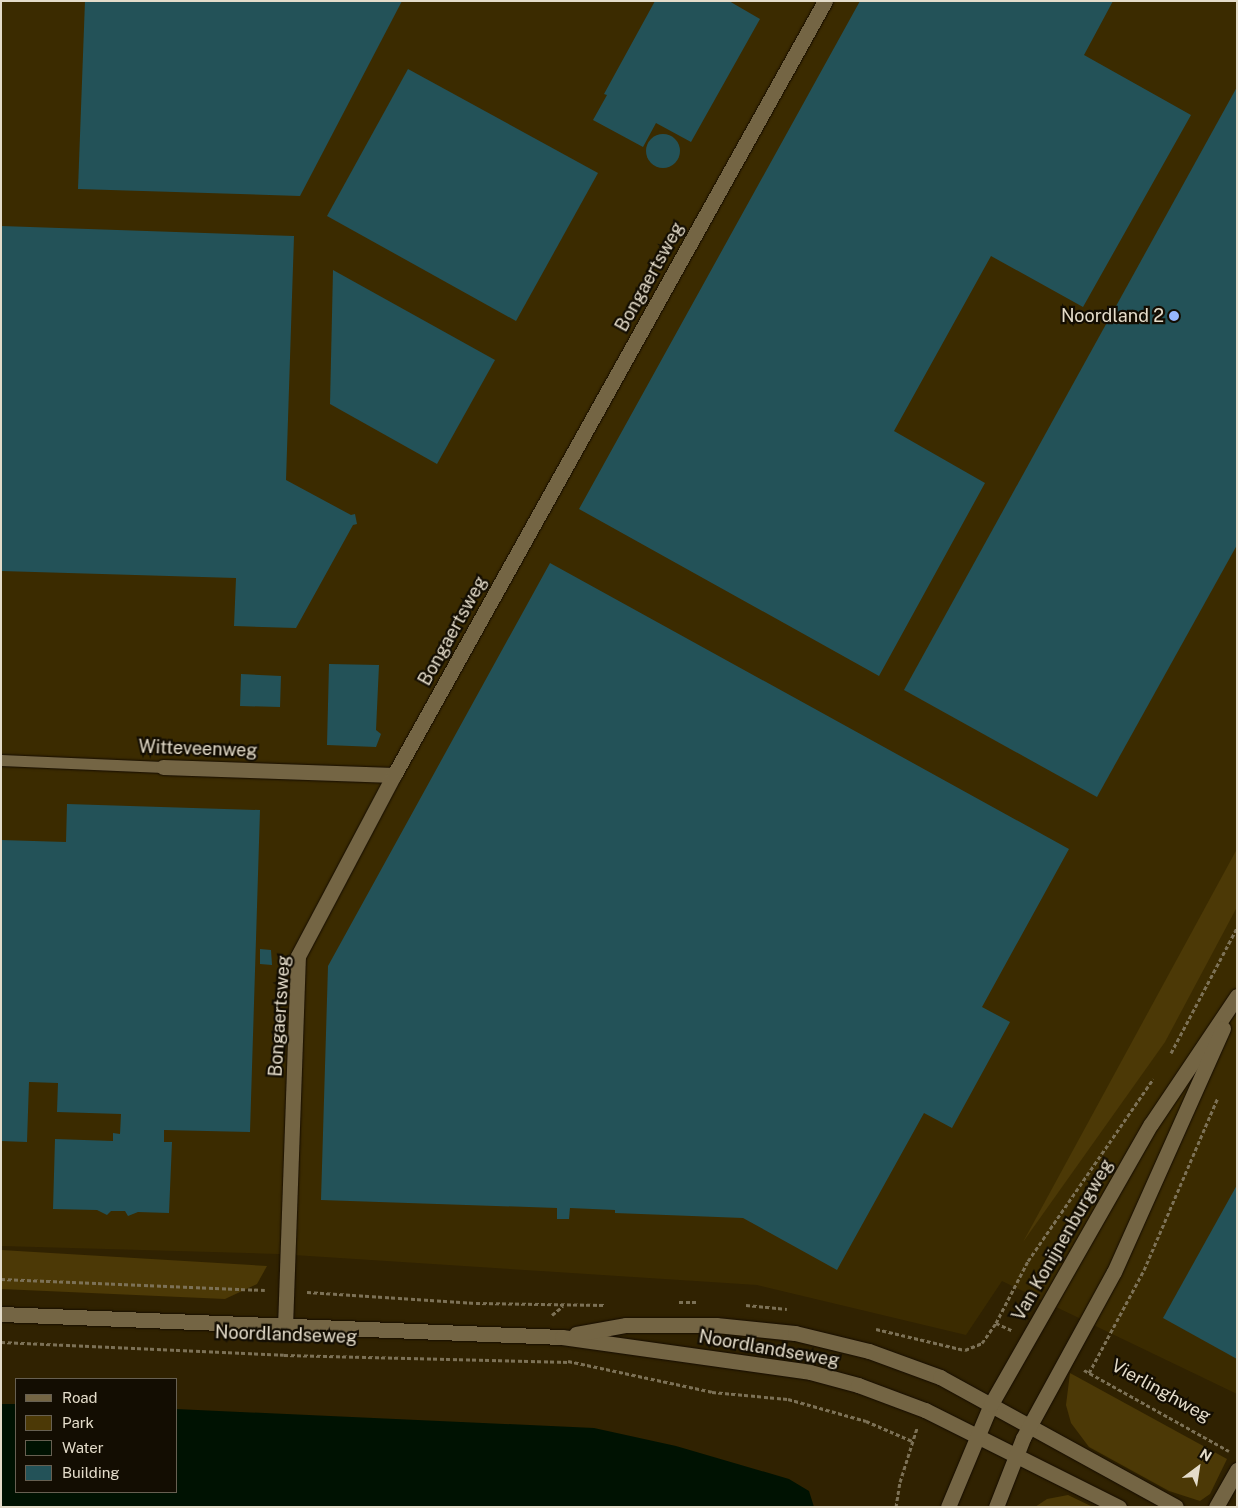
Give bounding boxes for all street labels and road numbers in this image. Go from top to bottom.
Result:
street label: Bongaertsweg [611,218,689,336]
street label: Bongaertsweg [414,572,492,690]
street label: Witteveenweg [138,736,258,762]
street label: Bongaertsweg [265,954,295,1078]
street label: Van Konijnenburgweg [1008,1155,1118,1325]
street label: Noordlandseweg [214,1322,358,1348]
street label: Noordlandseweg [697,1326,841,1372]
street label: Vierlinghweg [1107,1355,1215,1427]

